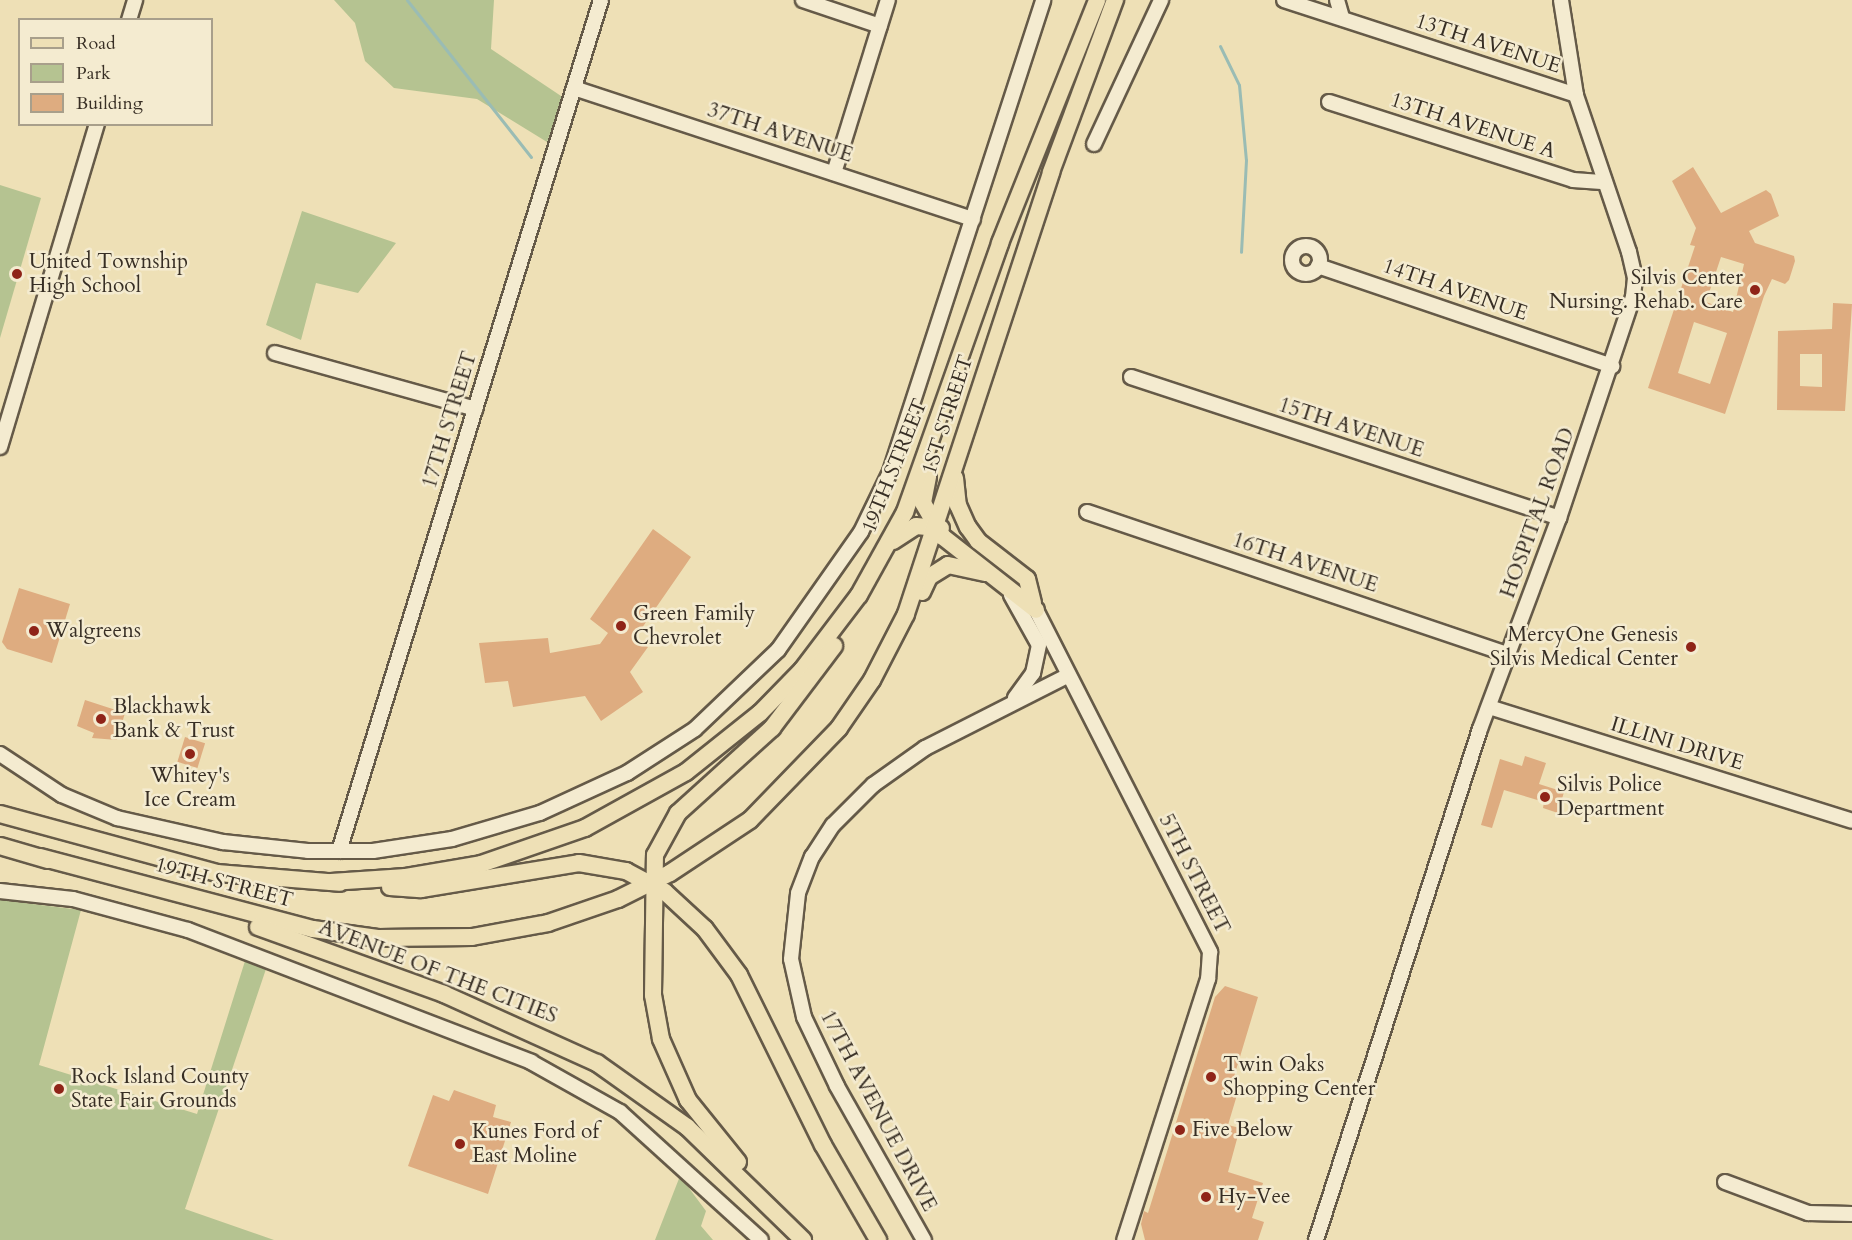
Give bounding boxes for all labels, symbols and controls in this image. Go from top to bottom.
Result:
street label: 13TH AVENUE [1412,9,1564,79]
legend [18,18,213,126]
text: Road [76,31,116,56]
text: Park [76,61,111,86]
street label: 13TH AVENUE A [1387,87,1559,165]
text: Building [76,91,143,116]
street label: 37TH AVENUE [704,98,856,168]
place label: United Township High School [29,249,188,299]
street label: 14TH AVENUE [1379,253,1531,327]
place label: Silvis Center Nursing. Rehab. Care [1549,265,1743,315]
marker: United Township High School [10,267,24,281]
marker: Silvis Center Nursing. Rehab. Care [1748,283,1762,297]
street label: 17TH STREET [417,348,483,492]
street label: 1ST STREET [917,352,979,478]
street label: 15TH AVENUE [1275,393,1427,463]
street label: 19TH STREET [857,395,933,537]
street label: HOSPITAL ROAD [1496,424,1580,602]
street label: 16TH AVENUE [1229,528,1381,598]
place label: Green Family Chevrolet [633,601,755,651]
place label: Walgreens [46,618,141,644]
marker: Green Family Chevrolet [614,619,628,633]
place label: MercyOne Genesis Silvis Medical Center [1490,622,1678,672]
marker: Walgreens [27,624,41,638]
marker: MercyOne Genesis Silvis Medical Center [1682,638,1700,656]
place label: Blackhawk Bank & Trust [113,694,235,744]
marker: Blackhawk Bank & Trust [94,712,108,726]
street label: ILLINI DRIVE [1608,712,1746,776]
marker: Whitey's Ice Cream [183,747,197,761]
place label: Whitey's Ice Cream [144,763,236,813]
place label: Silvis Police Department [1557,772,1664,822]
marker: Silvis Police Department [1538,790,1552,804]
street label: 5TH STREET [1153,810,1235,938]
street label: 19TH STREET [152,852,296,914]
street label: AVENUE OF THE CITIES [315,915,561,1029]
street label: 17TH AVENUE DRIVE [814,1006,942,1216]
place label: Twin Oaks Shopping Center [1223,1052,1375,1102]
place label: Rock Island County State Fair Grounds [71,1064,249,1114]
marker: Twin Oaks Shopping Center [1204,1070,1218,1084]
marker: Rock Island County State Fair Grounds [52,1082,66,1096]
place label: Five Below [1192,1117,1293,1143]
place label: Kunes Ford of East Moline [472,1119,599,1169]
marker: Five Below [1173,1123,1187,1137]
marker: Kunes Ford of East Moline [453,1137,467,1151]
place label: Hy-Vee [1218,1184,1291,1210]
marker: Hy-Vee [1199,1190,1213,1204]

